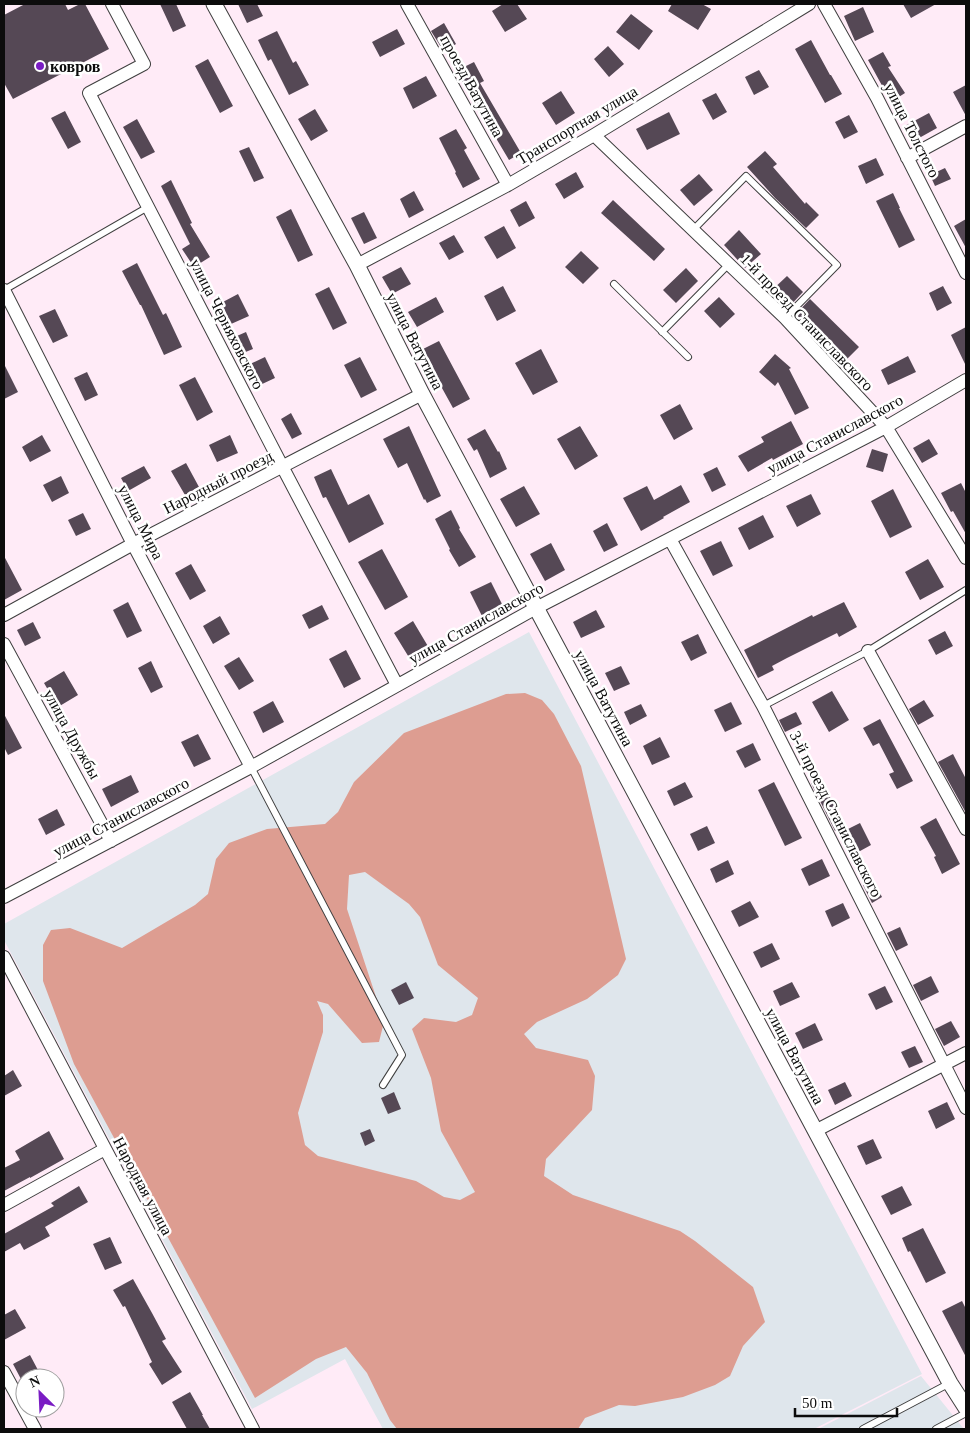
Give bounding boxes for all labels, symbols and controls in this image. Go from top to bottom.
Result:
street label: проезд Ватутина [436,32,507,140]
place label: ковров [50,58,101,76]
marker: ковров [34,60,46,72]
street label: улица Толстого [880,80,943,181]
street label: Транспортная улица [514,82,641,169]
street label: 1-й проезд Станиславского [736,250,877,395]
street label: улица Черняховского [186,256,267,392]
street label: улица Ватутина [382,290,447,393]
street label: улица Станиславского [764,391,906,478]
street label: Народный проезд [160,447,276,518]
street label: улица Мира [114,482,167,563]
street label: улица Станиславского [406,579,547,668]
street label: улица Ватутина [571,647,637,750]
street label: улица Дружбы [40,686,104,782]
street label: 3-й проезд Станиславского [786,728,885,900]
street label: улица Станиславского [50,774,192,861]
street label: улица Ватутина [762,1005,828,1108]
street label: Народная улица [109,1134,176,1239]
north arrow [15,1368,65,1418]
text: N [27,1373,43,1390]
scale bar [795,1386,898,1418]
text: 50 m [802,1395,833,1411]

